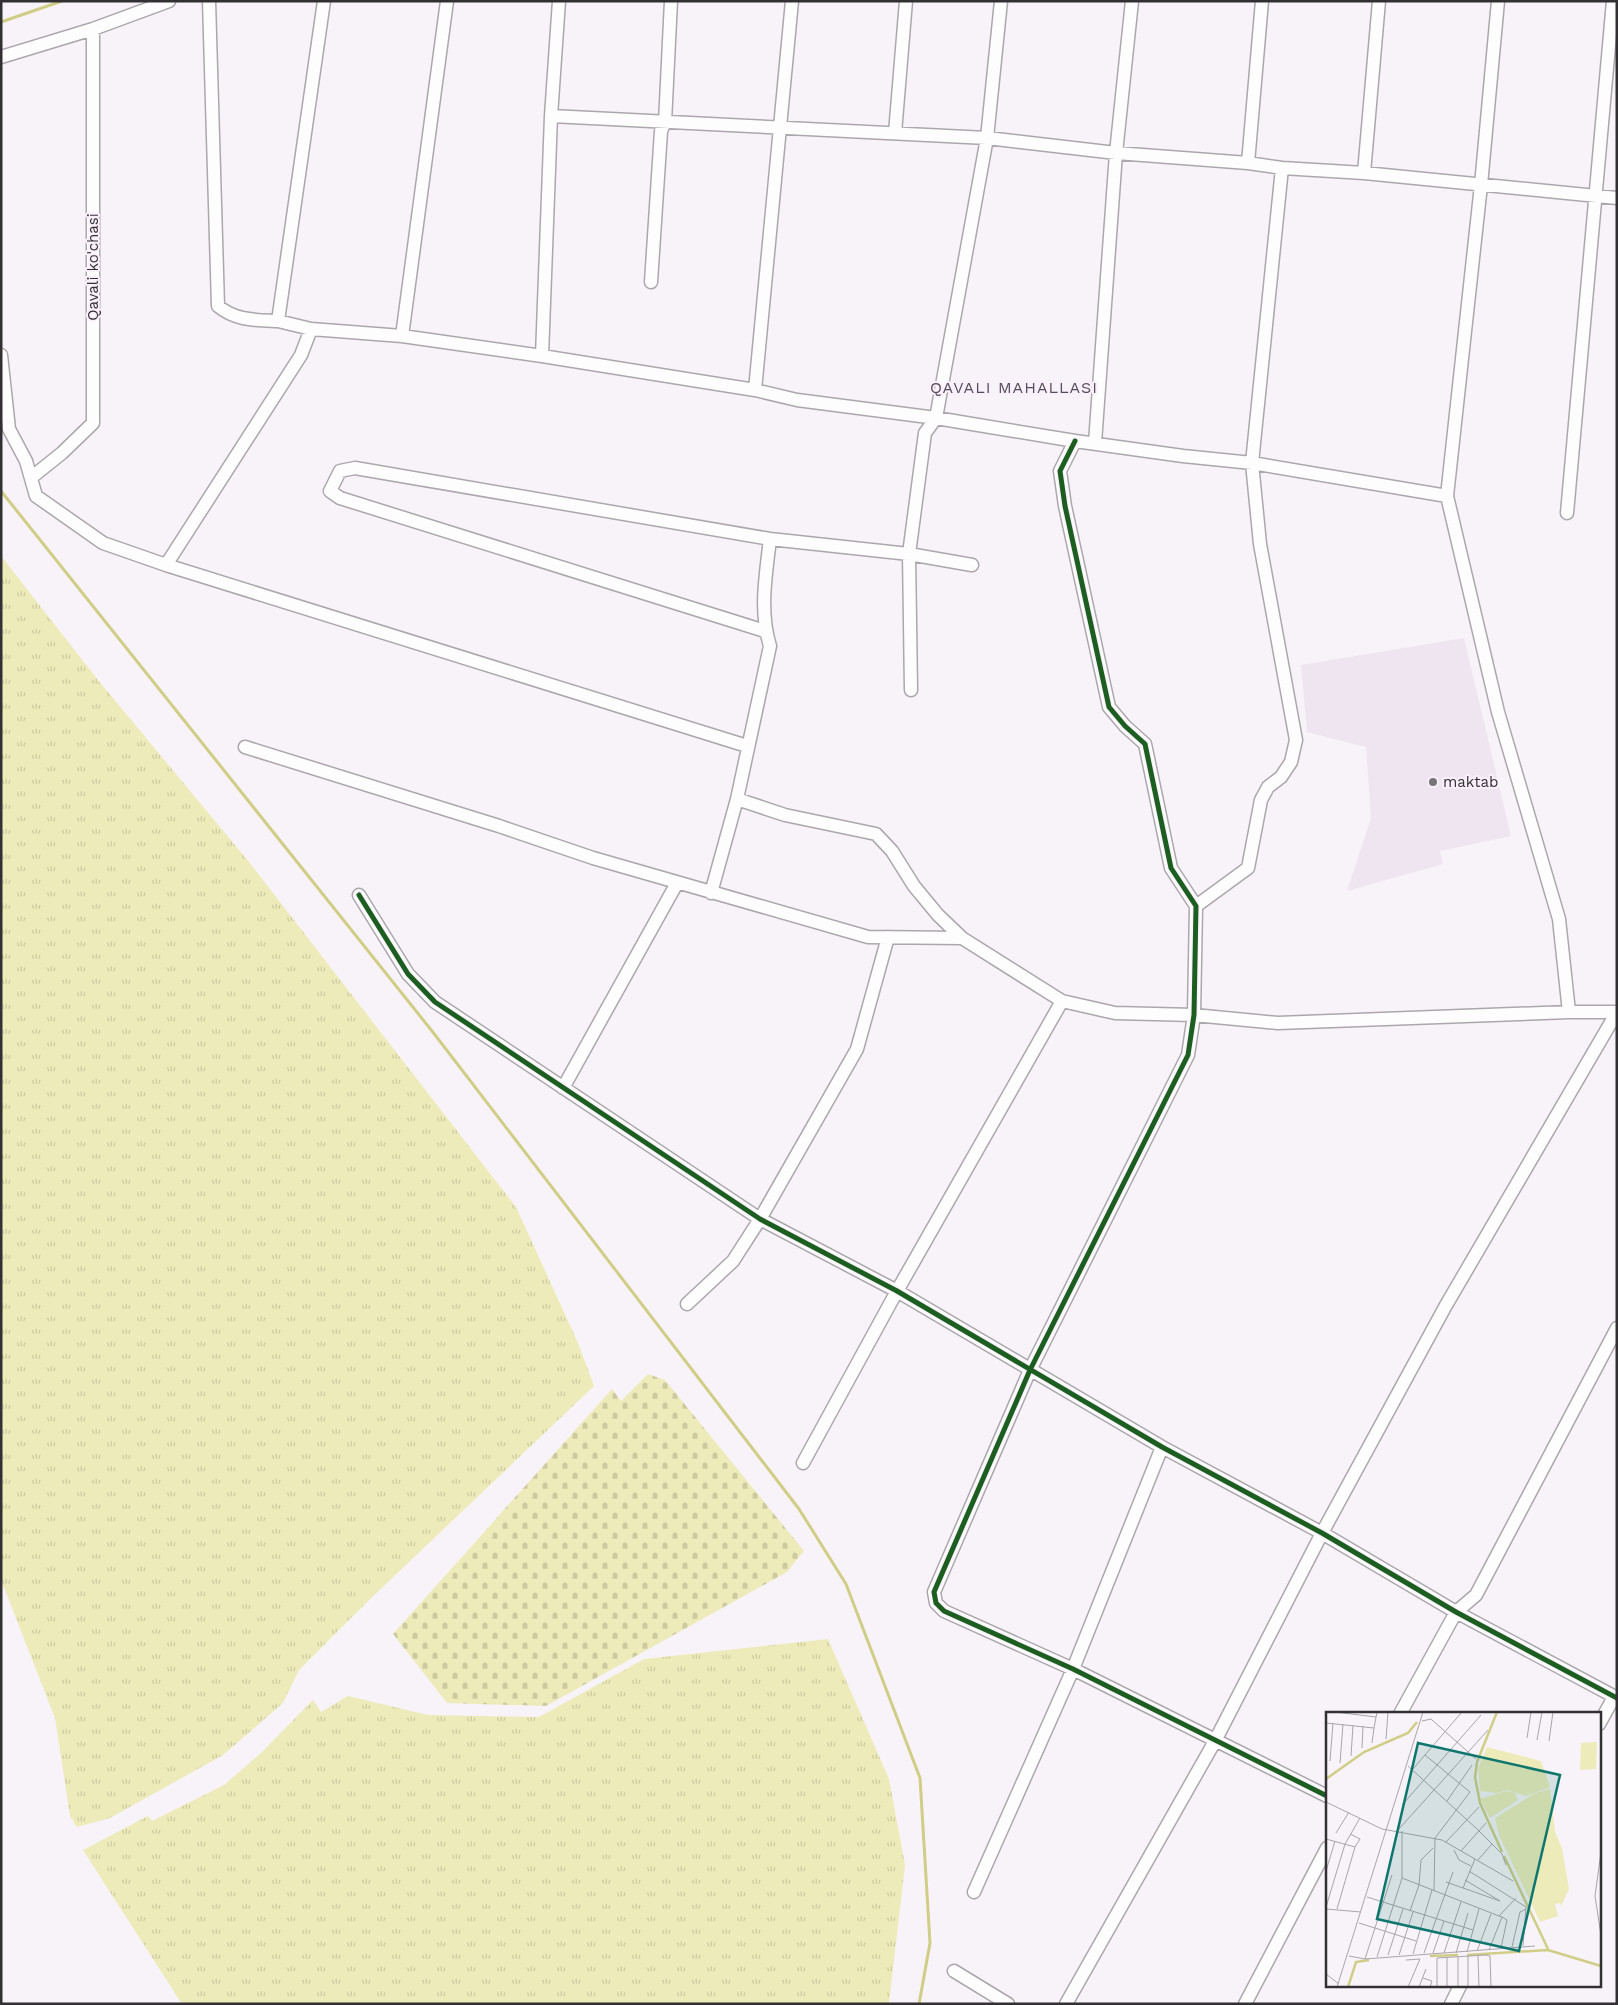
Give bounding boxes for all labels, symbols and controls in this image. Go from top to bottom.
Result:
street label: Qavali ko'chasi [84,213,102,321]
district label: QAVALI MAHALLASI [930,378,1098,397]
place label: maktab [1443,773,1498,791]
marker: maktab [1427,776,1439,788]
inset map [1326,1712,1600,1988]

